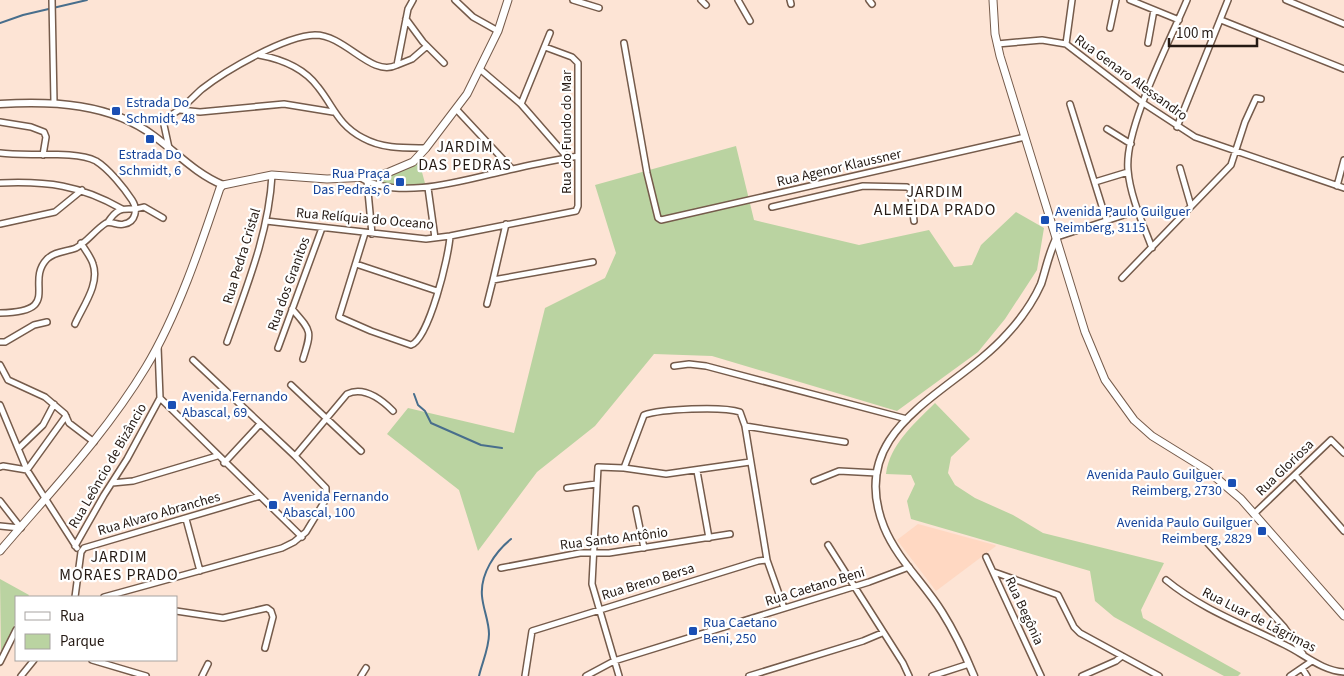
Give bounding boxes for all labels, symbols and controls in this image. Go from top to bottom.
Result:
scale bar [1169,15,1256,47]
text: 100 m [1176,23,1214,44]
street label: Rua Genaro Alessandro [1070,30,1192,126]
street label: Rua do Fundo do Mar [557,70,577,194]
place label: Estrada Do Schmidt, 48 [126,93,195,129]
marker: Estrada Do Schmidt, 48 [110,105,122,117]
marker: Estrada Do Schmidt, 6 [144,133,156,145]
district label: JARDIM DAS PEDRAS [418,136,512,176]
street label: Rua Agenor Klaussner [775,144,903,192]
place label: Estrada Do Schmidt, 6 [118,145,182,181]
place label: Rua Praça Das Pedras, 6 [313,164,390,200]
marker: Rua Praça Das Pedras, 6 [394,176,406,188]
district label: JARDIM ALMEIDA PRADO [874,181,996,221]
place label: Avenida Paulo Guilguer Reimberg, 3115 [1055,202,1190,238]
street label: Rua Relíquia do Oceano [295,203,435,235]
street label: Rua Pedra Cristal [218,205,266,306]
marker: Avenida Paulo Guilguer Reimberg, 3115 [1039,214,1051,226]
street label: Rua dos Granitos [263,234,315,334]
place label: Avenida Fernando Abascal, 69 [182,387,288,423]
marker: Avenida Fernando Abascal, 69 [166,399,178,411]
street label: Rua Leôncio de Bizâncio [64,400,152,532]
street label: Rua Gloriosa [1251,435,1319,501]
place label: Avenida Paulo Guilguer Reimberg, 2730 [1087,465,1222,501]
marker: Avenida Paulo Guilguer Reimberg, 2730 [1226,477,1238,489]
street label: Rua Alvaro Abranches [95,487,223,541]
place label: Avenida Fernando Abascal, 100 [283,487,389,523]
marker: Avenida Fernando Abascal, 100 [267,499,279,511]
place label: Avenida Paulo Guilguer Reimberg, 2829 [1117,513,1252,549]
street label: Rua Santo Antônio [559,522,669,556]
marker: Avenida Paulo Guilguer Reimberg, 2829 [1256,525,1268,537]
district label: JARDIM MORAES PRADO [59,546,179,586]
street label: Rua Breno Bersa [599,558,697,606]
street label: Rua Caetano Beni [763,562,867,612]
street label: Rua Begônia [999,574,1049,648]
street label: Rua Luar de Lágrimas [1198,583,1320,657]
legend [15,596,178,661]
text: Rua [60,606,84,627]
place label: Rua Caetano Beni, 250 [703,613,777,649]
marker: Rua Caetano Beni, 250 [687,625,699,637]
text: Parque [60,631,104,652]

